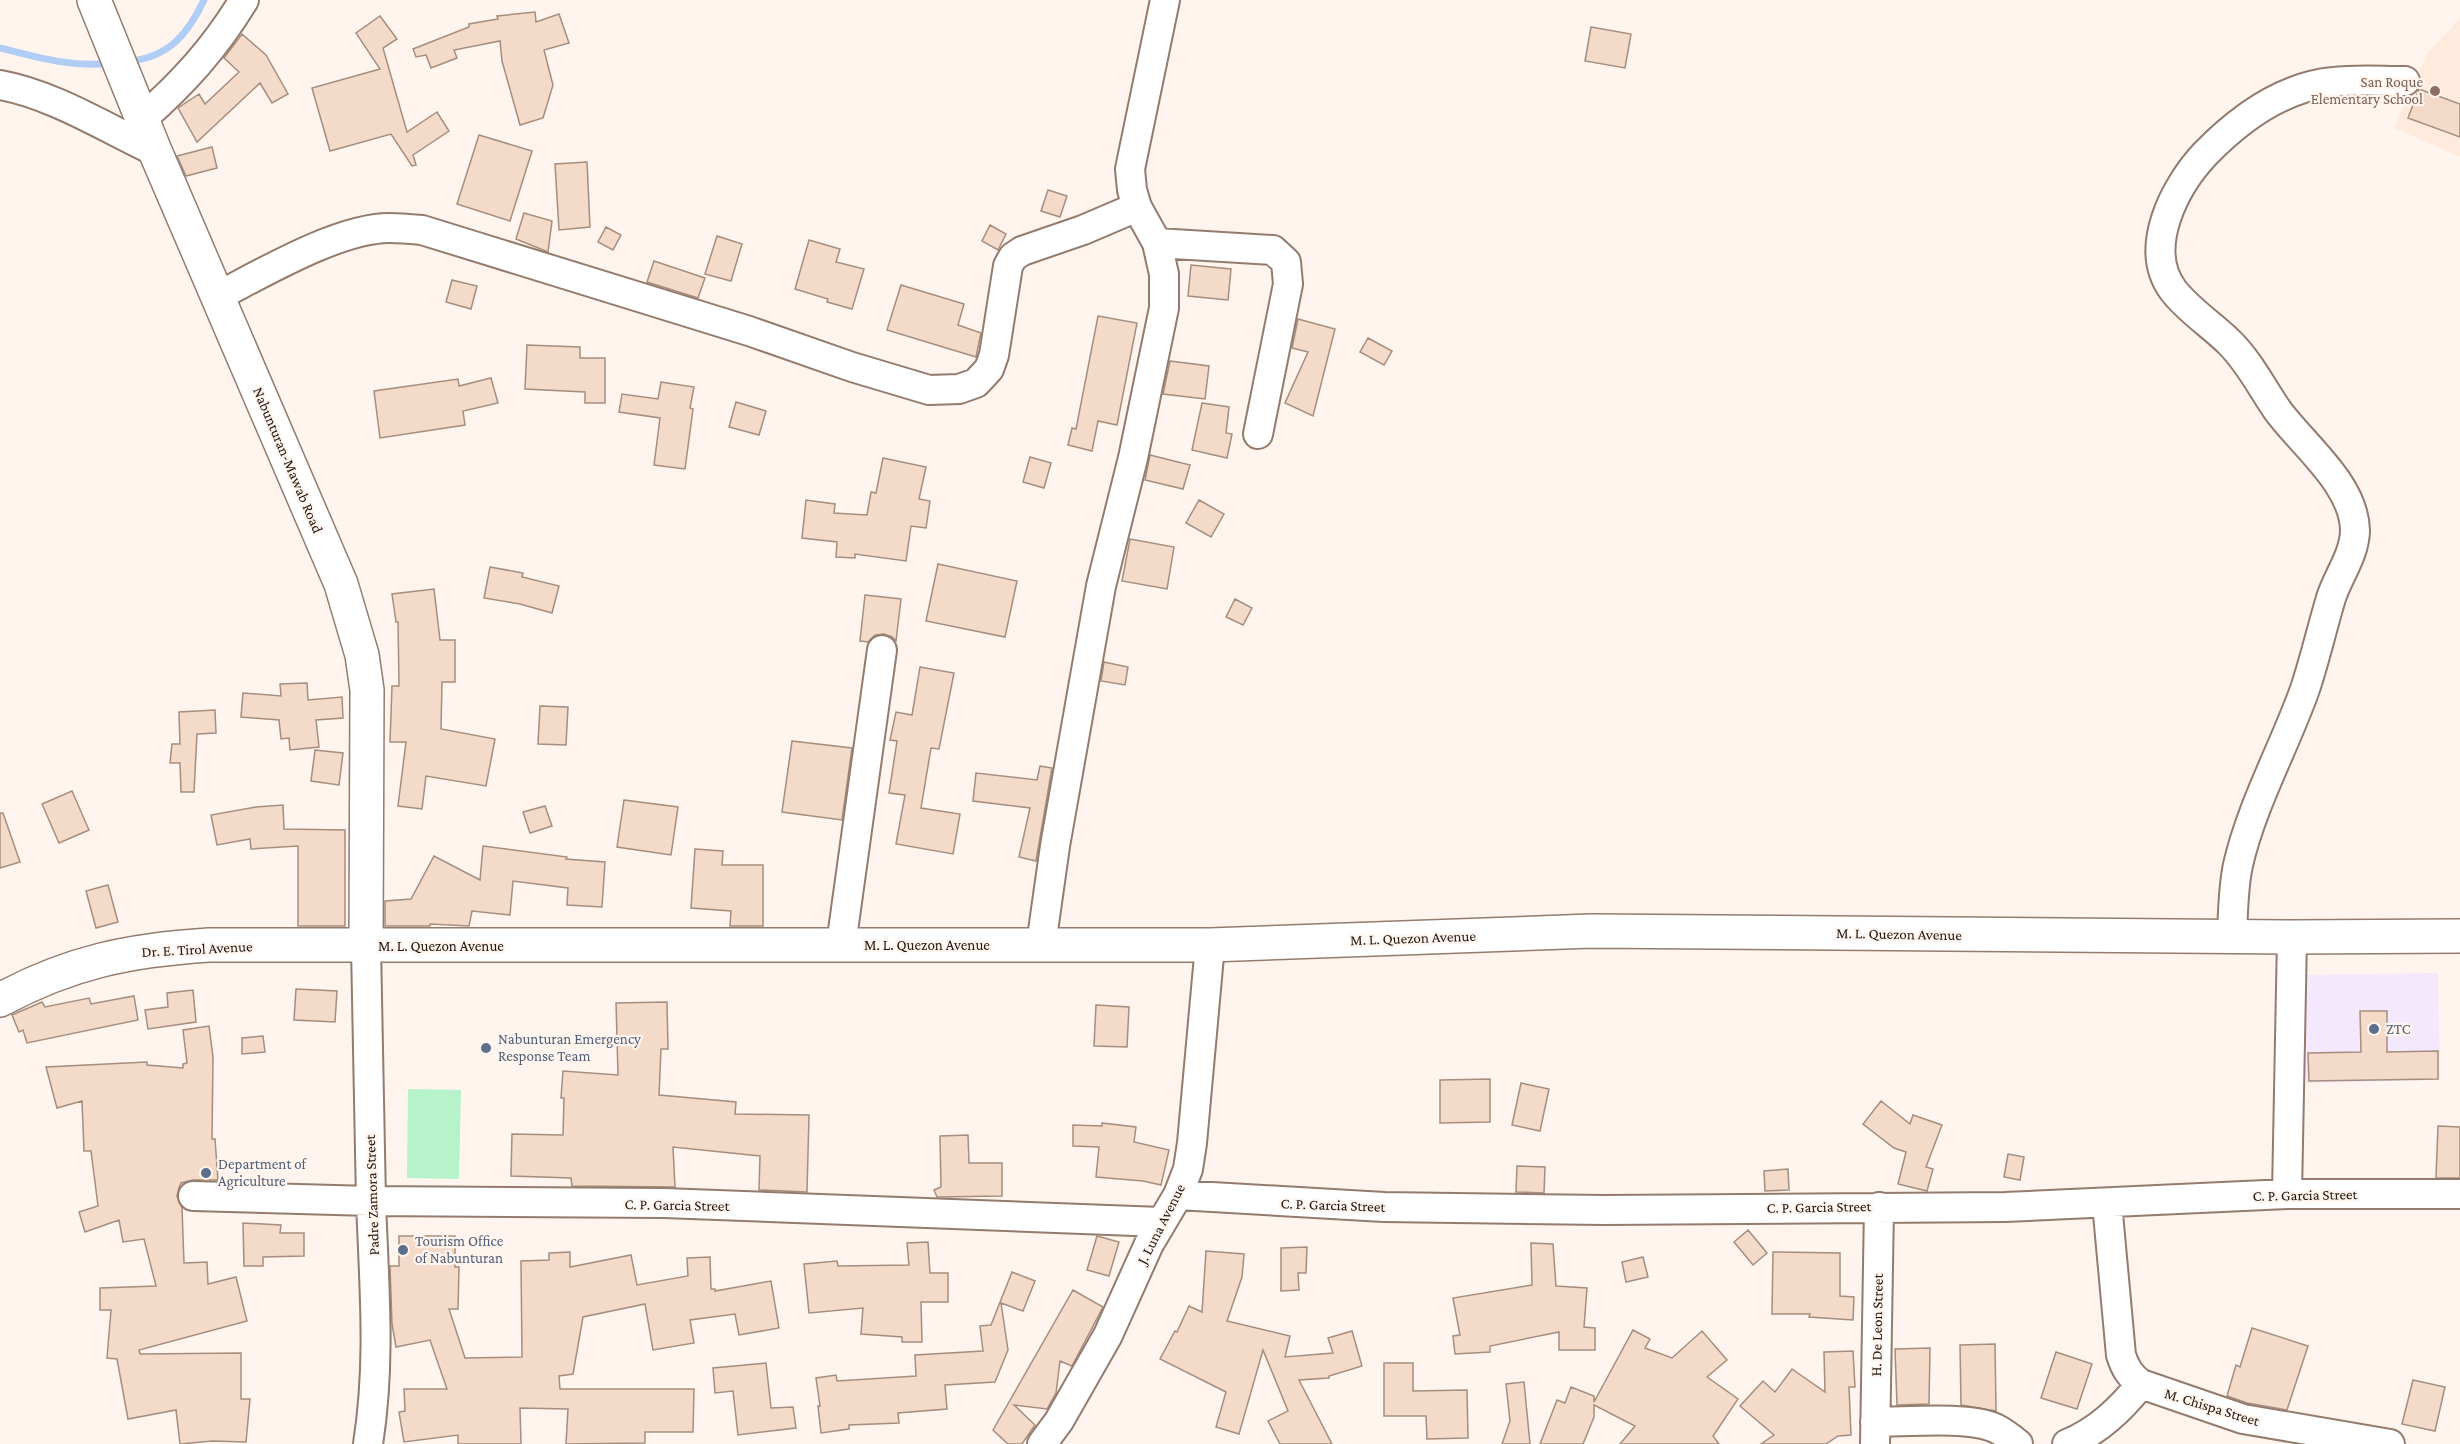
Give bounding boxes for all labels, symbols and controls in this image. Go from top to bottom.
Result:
place label: San Roque Elementary School [2311,74,2423,108]
marker: San Roque Elementary School [2428,84,2442,98]
street label: Nabunturan-Mawab Road [250,385,326,535]
street label: M. L. Quezon Avenue [1836,925,1962,943]
street label: M. L. Quezon Avenue [1350,928,1477,948]
street label: M. L. Quezon Avenue [864,937,990,953]
street label: Dr. E. Tirol Avenue [141,938,253,960]
street label: M. L. Quezon Avenue [378,938,504,954]
place label: ZTC [2386,1021,2411,1037]
marker: ZTC [2367,1022,2381,1036]
place label: Nabunturan Emergency Response Team [498,1031,641,1065]
marker: Nabunturan Emergency Response Team [479,1041,493,1055]
street label: Padre Zamora Street [362,1133,382,1256]
place label: Department of Agriculture [218,1156,308,1190]
marker: Department of Agriculture [199,1166,213,1180]
street label: J. Luna Avenue [1133,1181,1189,1269]
street label: C. P. Garcia Street [2252,1186,2359,1204]
street label: C. P. Garcia Street [1280,1195,1387,1215]
street label: C. P. Garcia Street [624,1196,731,1214]
street label: C. P. Garcia Street [1766,1198,1873,1216]
place label: Tourism Office of Nabunturan [415,1233,504,1266]
marker: Tourism Office of Nabunturan [396,1243,410,1257]
street label: H. De Leon Street [1868,1272,1886,1377]
street label: M. Chispa Street [2162,1385,2262,1430]

